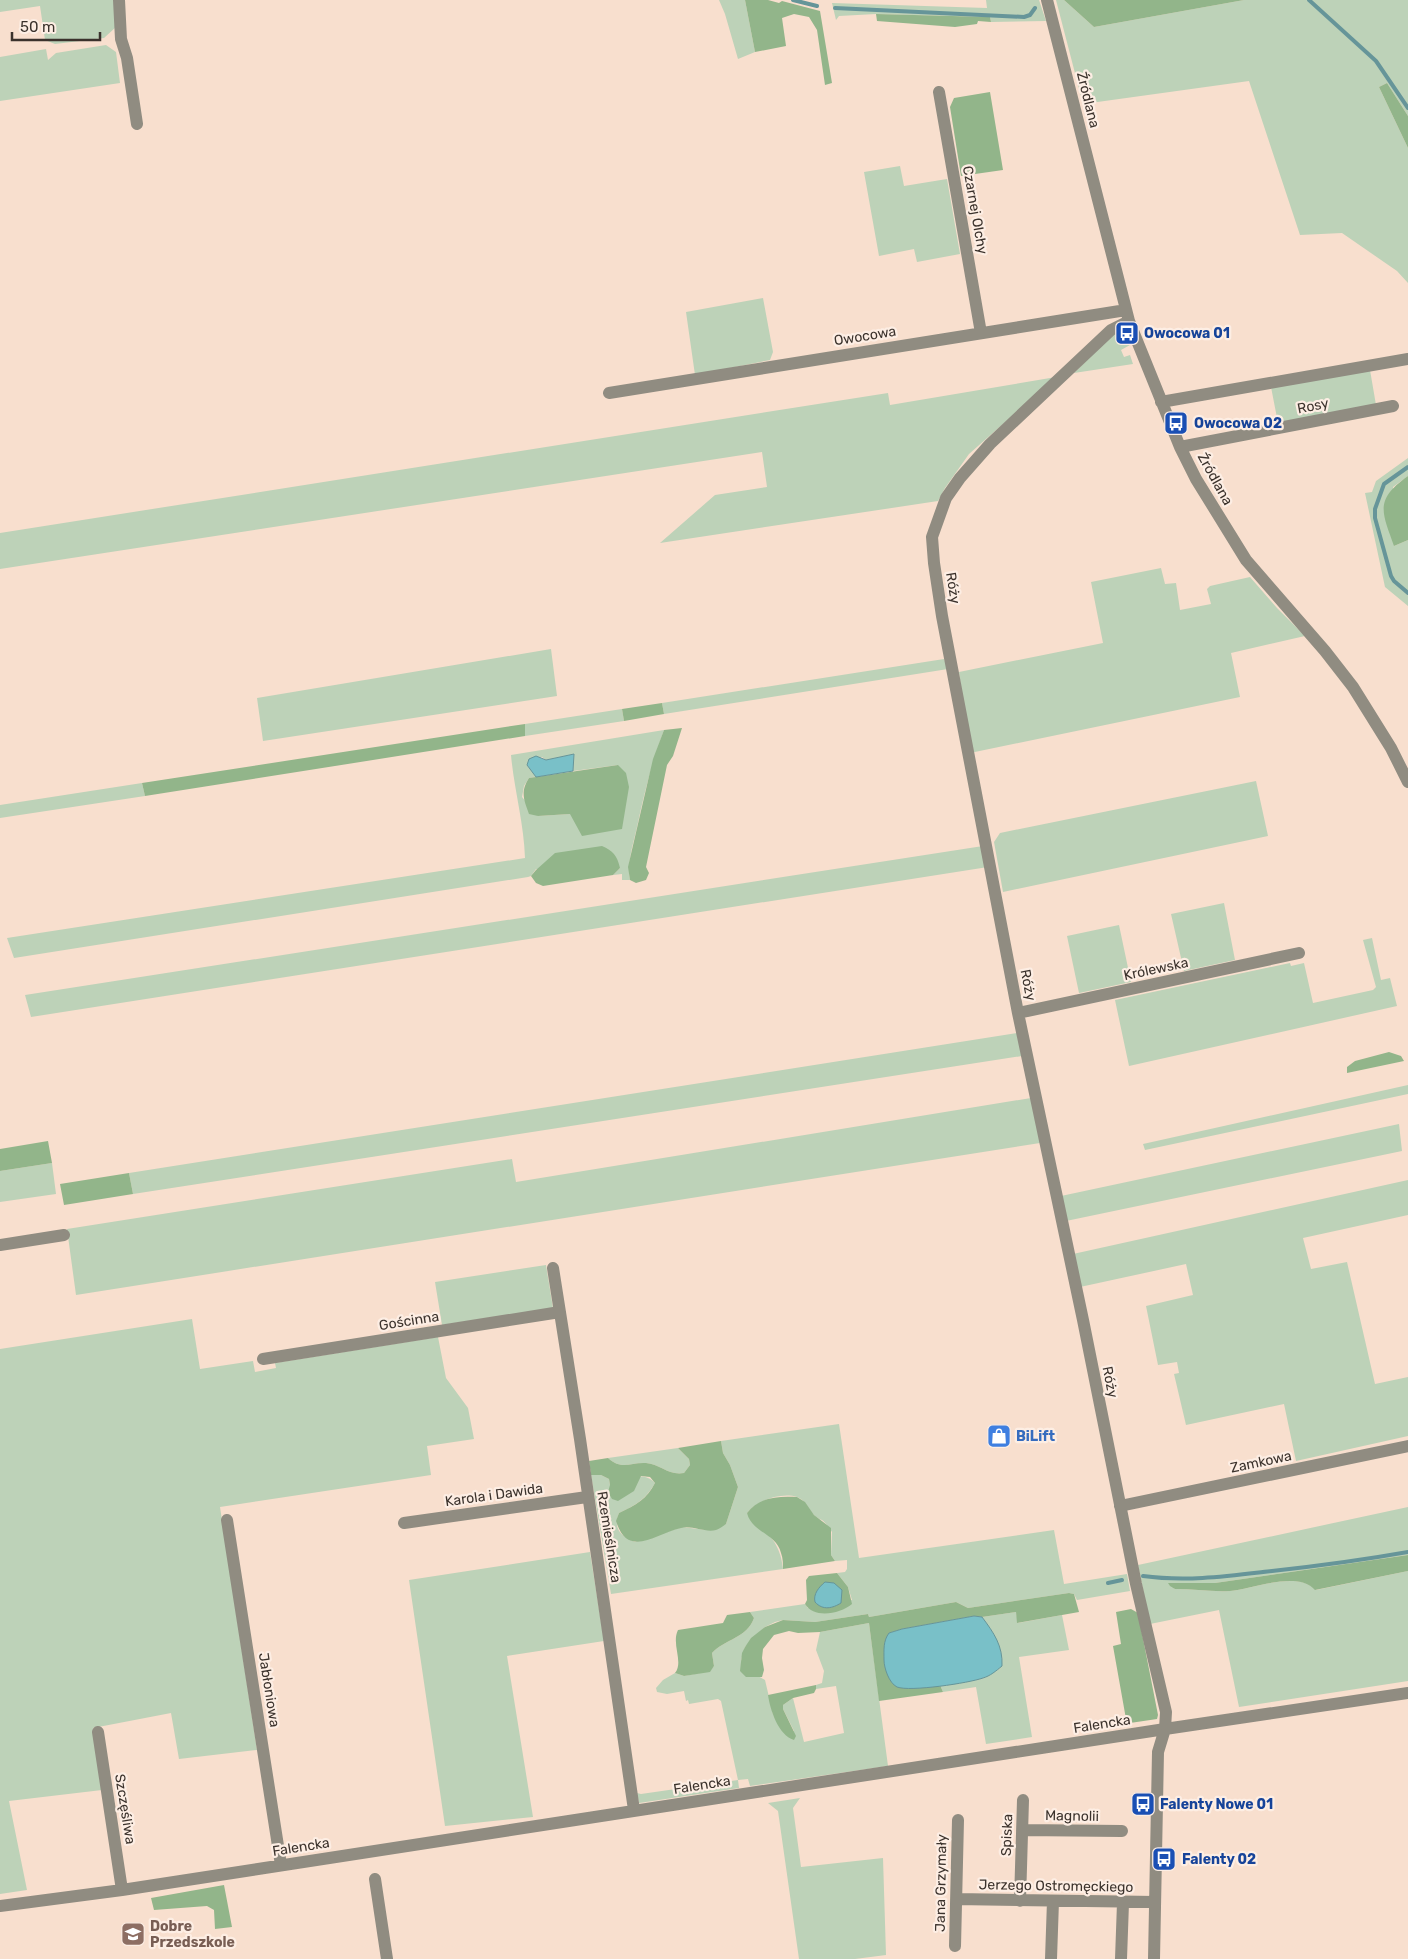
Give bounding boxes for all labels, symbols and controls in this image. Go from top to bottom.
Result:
scale bar [12,10,100,42]
text: 50 m [20,18,55,36]
street label: Źródlana [1073,70,1104,130]
street label: Czarnej Olchy [959,164,991,256]
bus stop icon: Owocowa 01 [1114,320,1140,346]
street label: Owocowa [833,323,897,349]
place label: Owocowa 01 [1144,325,1230,342]
street label: Rosy [1296,395,1330,417]
bus stop icon: Owocowa 02 [1163,410,1189,436]
place label: Owocowa 02 [1194,415,1282,432]
street label: Źródlana [1194,449,1237,508]
street label: Róży [942,571,964,605]
street label: Królewska [1122,954,1190,984]
street label: Róży [1017,968,1039,1003]
street label: Gościnna [378,1308,440,1334]
street label: Róży [1099,1365,1121,1400]
shop icon: BiLift [986,1423,1012,1449]
place label: BiLift [1016,1428,1055,1445]
street label: Zamkowa [1229,1447,1293,1477]
street label: Karola i Dawida [444,1480,544,1510]
street label: Rzemieślnicza [593,1490,625,1584]
street label: Jabłoniowa [255,1652,283,1728]
street label: Falencka [1072,1711,1132,1737]
street label: Falencka [672,1772,732,1798]
street label: Szczęśliwa [111,1773,139,1845]
bus stop icon: Falenty Nowe 01 [1130,1791,1156,1817]
place label: Falenty Nowe 01 [1160,1796,1273,1813]
street label: Magnolii [1045,1807,1099,1825]
street label: Spiska [998,1814,1016,1856]
street label: Falencka [271,1834,331,1860]
street label: Jana Grzymały [932,1834,950,1932]
bus stop icon: Falenty 02 [1151,1846,1177,1872]
place label: Falenty 02 [1182,1851,1256,1868]
street label: Jerzego Ostromęckiego [978,1876,1134,1896]
place label: Dobre Przedszkole [150,1918,235,1951]
school or university icon: Dobre Przedszkole [120,1921,146,1947]

